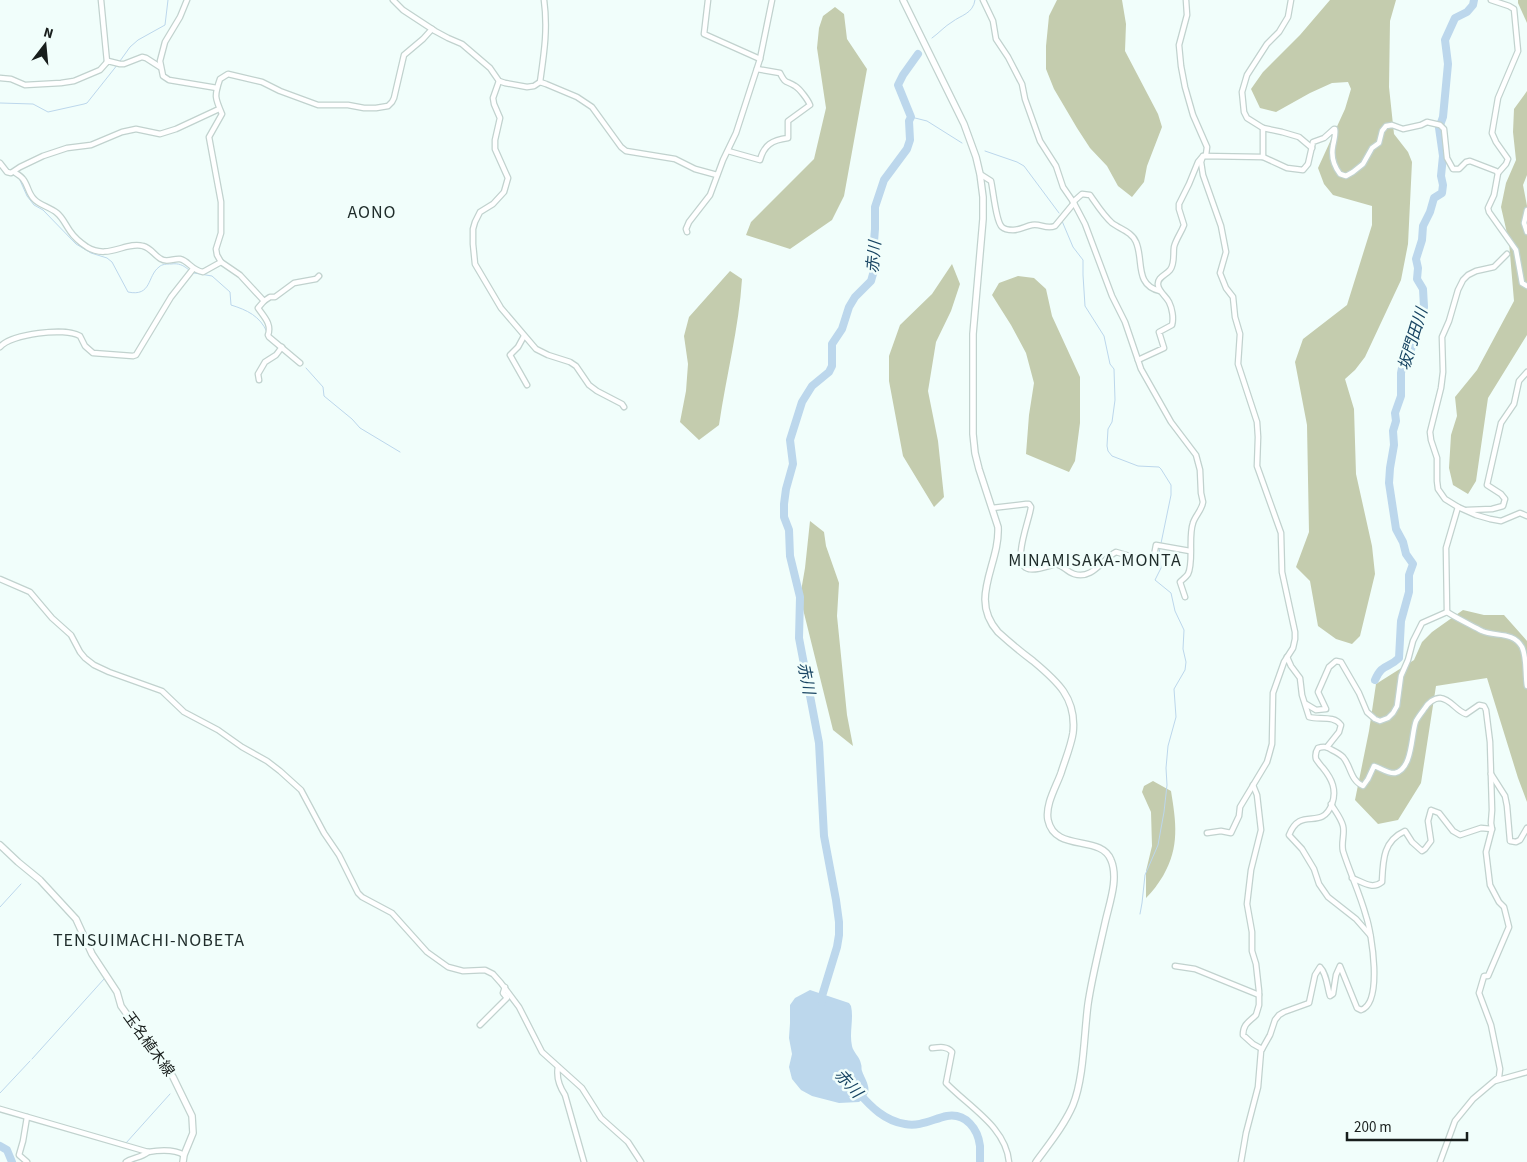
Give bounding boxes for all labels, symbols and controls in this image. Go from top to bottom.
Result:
north arrow [20,20,70,70]
text: N [41,23,56,44]
district label: AONO [347,200,397,225]
water label: 赤川 [862,238,887,274]
water label: 坂門田川 [1393,304,1433,373]
district label: MINAMISAKA-MONTA [1008,548,1182,573]
water label: 赤川 [792,660,820,698]
district label: TENSUIMACHI-NOBETA [53,928,245,953]
street label: 玉名植木線 [118,1008,179,1081]
water label: 赤川 [829,1064,868,1104]
scale bar [1347,1110,1467,1142]
text: 200 m [1354,1117,1392,1138]

